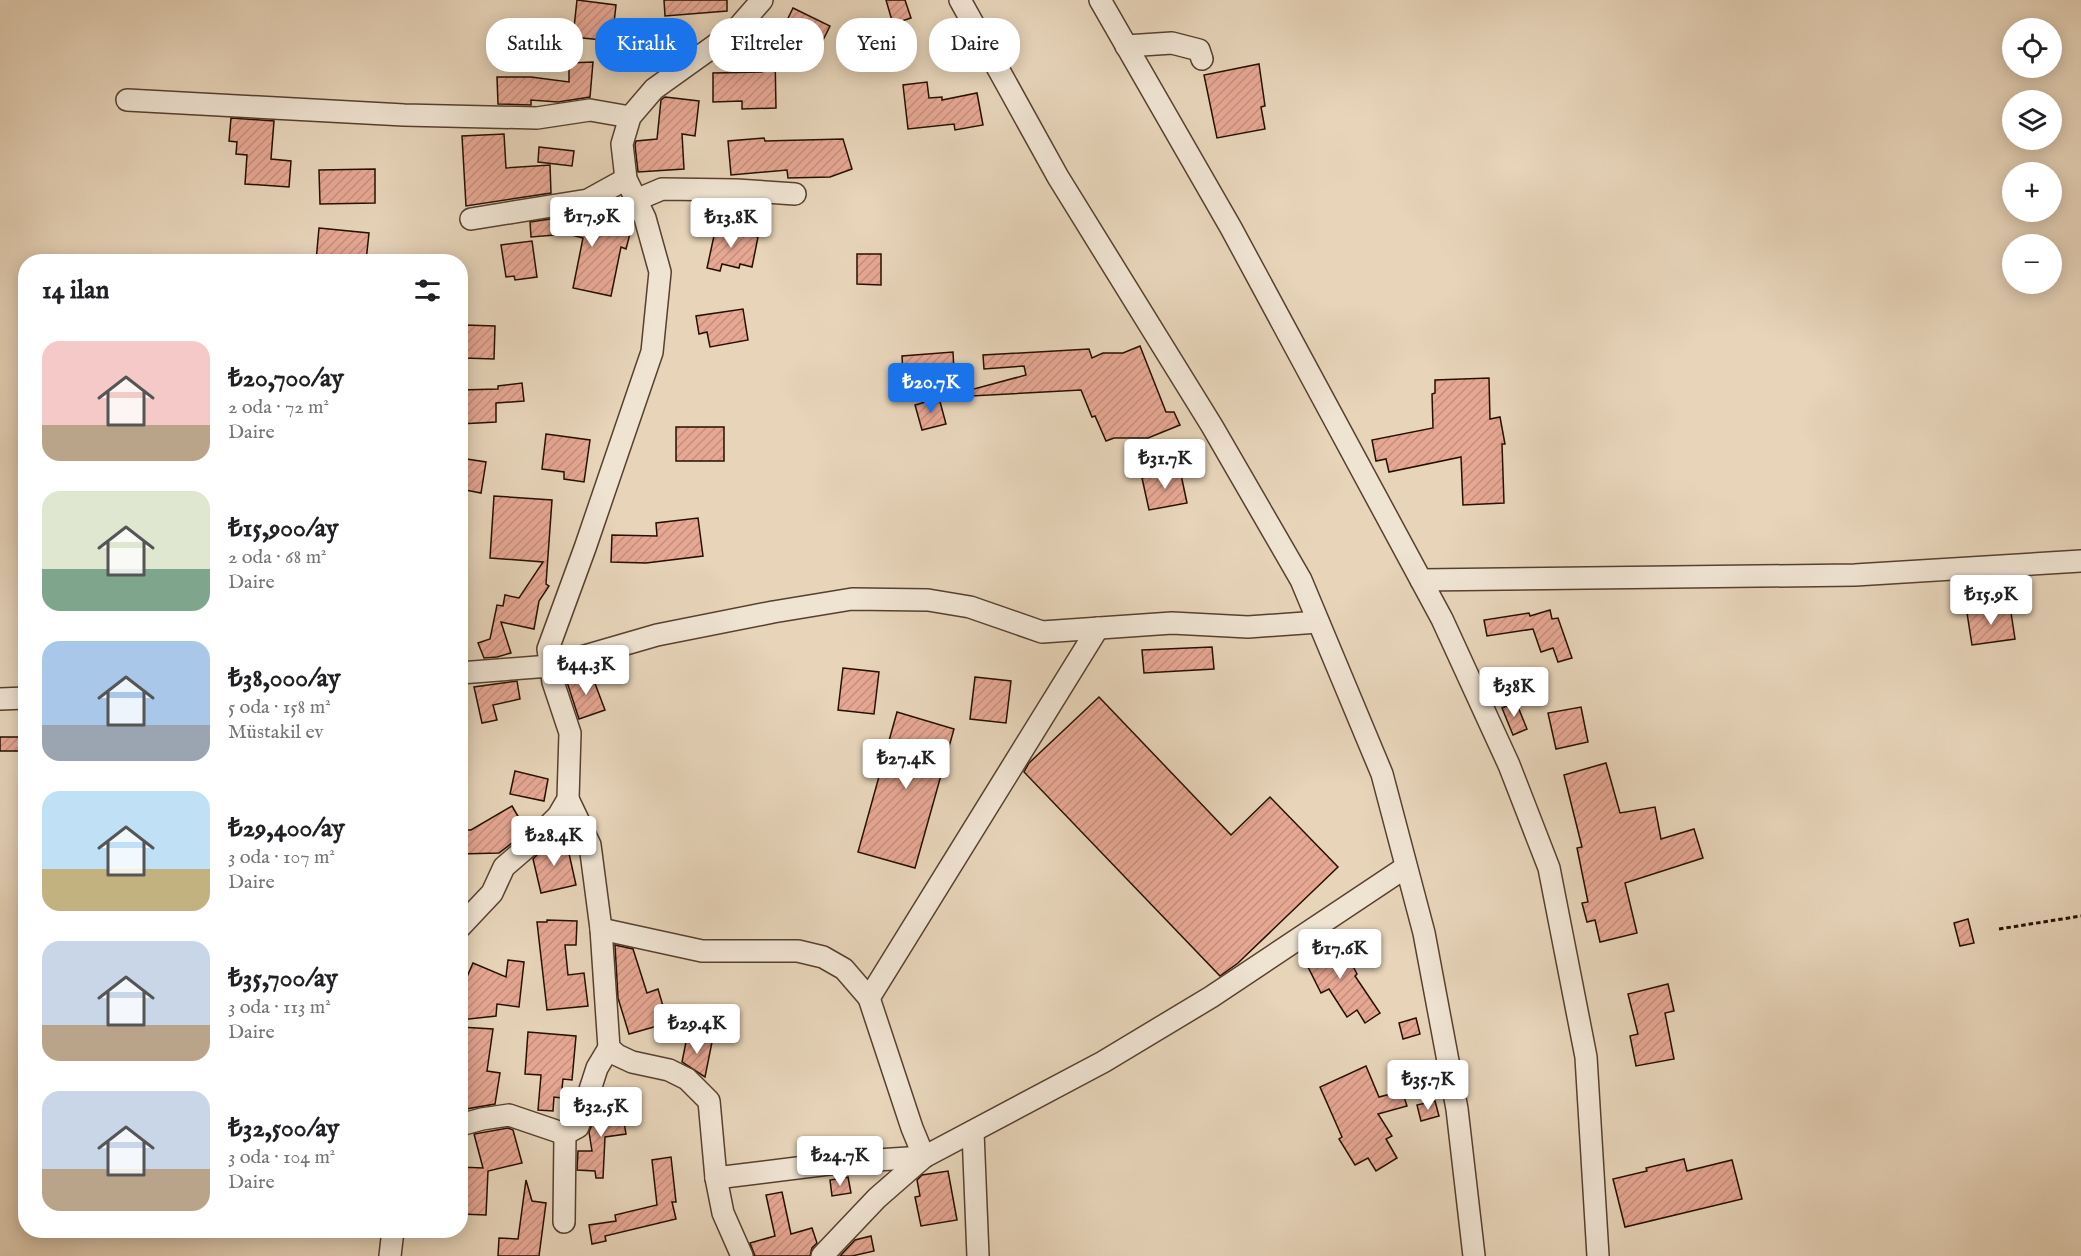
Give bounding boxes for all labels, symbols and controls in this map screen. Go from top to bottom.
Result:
chip: Satılık [486,18,583,72]
chip: Kiralık [595,18,697,72]
chip: Filtreler [709,18,824,72]
chip: Yeni [836,18,917,72]
chip: Daire [929,18,1020,72]
map controls [2002,18,2062,294]
button: locate [2002,18,2062,78]
button: layers [2002,90,2062,150]
button: + [2002,162,2062,222]
pin: ₺17.9K [543,197,641,248]
pin: ₺13.8K [682,198,780,249]
text: ₺17.9K [564,204,620,229]
text: ₺13.8K [705,205,757,230]
button: − [2002,234,2062,294]
text: 14 ilan [42,274,109,307]
icon: filters [411,274,444,307]
text: ₺20,700/ay [228,362,344,395]
pin: ₺20.7K [882,363,980,414]
icon: home [90,365,162,437]
text: ₺20.7K [902,370,960,395]
text: 2 oda · 72 m² [228,395,329,420]
text: Daire [228,420,275,445]
pin: ₺31.7K [1116,439,1214,490]
text: ₺31.7K [1138,446,1192,471]
text: ₺15,900/ay [228,512,338,545]
icon: home [90,515,162,587]
text: 2 oda · 68 m² [228,545,327,570]
text: Daire [228,570,275,595]
pin: ₺15.9K [1942,575,2040,626]
text: ₺15.9K [1964,582,2018,607]
pin: ₺44.3K [537,645,635,696]
text: ₺44.3K [557,652,615,677]
text: ₺38,000/ay [228,662,341,695]
icon: home [90,665,162,737]
pin: ₺38K [1478,667,1550,718]
text: ₺38K [1493,674,1535,699]
text: 5 oda · 158 m² [228,695,331,720]
text: Müstakil ev [228,720,323,745]
pin: ₺27.4K [857,739,955,790]
text: ₺27.4K [877,746,935,771]
text: ₺29,400/ay [228,812,345,845]
icon: home [90,815,162,887]
pin: ₺28.4K [505,816,603,867]
text: ₺28.4K [525,823,583,848]
text: 3 oda · 107 m² [228,845,335,870]
text: Daire [228,870,275,895]
pin: ₺17.6K [1291,929,1389,980]
text: ₺17.6K [1312,936,1368,961]
text: ₺35,700/ay [228,962,338,995]
icon: home [90,965,162,1037]
text: 3 oda · 113 m² [228,995,331,1020]
pin: ₺29.4K [648,1004,746,1055]
text: ₺29.4K [668,1011,726,1036]
text: Daire [228,1020,275,1045]
pin: ₺35.7K [1379,1060,1477,1111]
text: ₺35.7K [1401,1067,1455,1092]
pin: ₺32.5K [552,1087,650,1138]
text: ₺32.5K [574,1094,628,1119]
text: ₺32,500/ay [228,1112,339,1145]
icon: home [90,1115,162,1187]
pin: ₺24.7K [791,1136,889,1187]
text: ₺24.7K [811,1143,869,1168]
text: 3 oda · 104 m² [228,1145,335,1170]
text: Daire [228,1170,275,1195]

